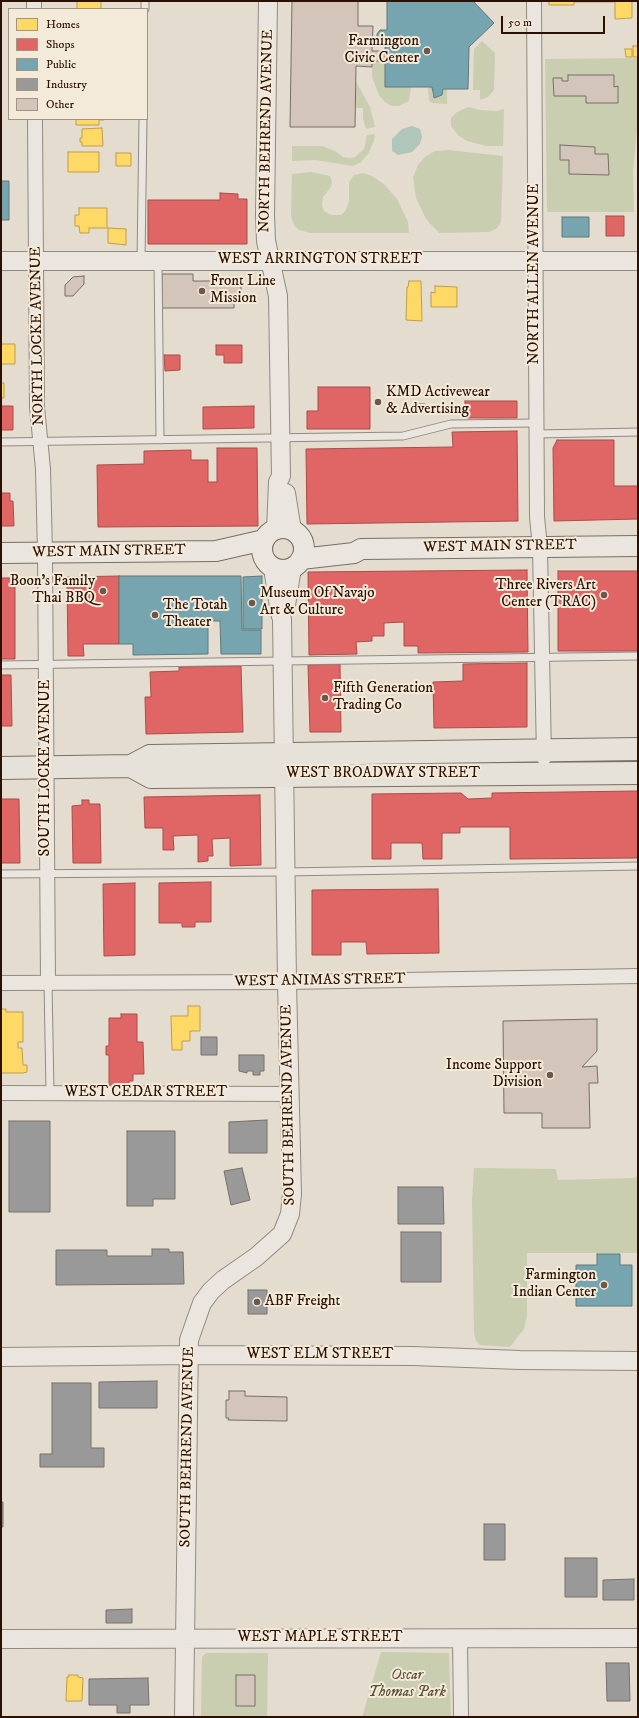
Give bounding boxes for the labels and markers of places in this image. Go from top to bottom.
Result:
place label: Farmington Civic Center [345,33,419,68]
marker: Farmington Civic Center [422,46,432,56]
place label: Front Line Mission [210,273,276,308]
marker: Front Line Mission [197,286,207,296]
place label: KMD Activewear & Advertising [386,384,490,419]
marker: KMD Activewear & Advertising [373,397,383,407]
place label: Boon's Family Thai BBQ [10,573,95,608]
place label: Three Rivers Art Center (TRAC) [495,577,596,612]
place label: Museum Of Navajo Art & Culture [260,585,374,620]
marker: Boon's Family Thai BBQ [98,586,108,596]
marker: Three Rivers Art Center (TRAC) [599,590,609,600]
place label: The Totah Theater [163,597,228,632]
marker: Museum Of Navajo Art & Culture [247,598,257,608]
marker: The Totah Theater [150,610,160,620]
place label: Fifth Generation Trading Co [333,680,433,715]
marker: Fifth Generation Trading Co [320,693,330,703]
place label: Income Support Division [446,1057,542,1092]
marker: Income Support Division [545,1070,555,1080]
place label: Farmington Indian Center [513,1267,596,1302]
marker: Farmington Indian Center [599,1280,609,1290]
place label: ABF Freight [265,1293,340,1311]
marker: ABF Freight [252,1297,262,1307]

